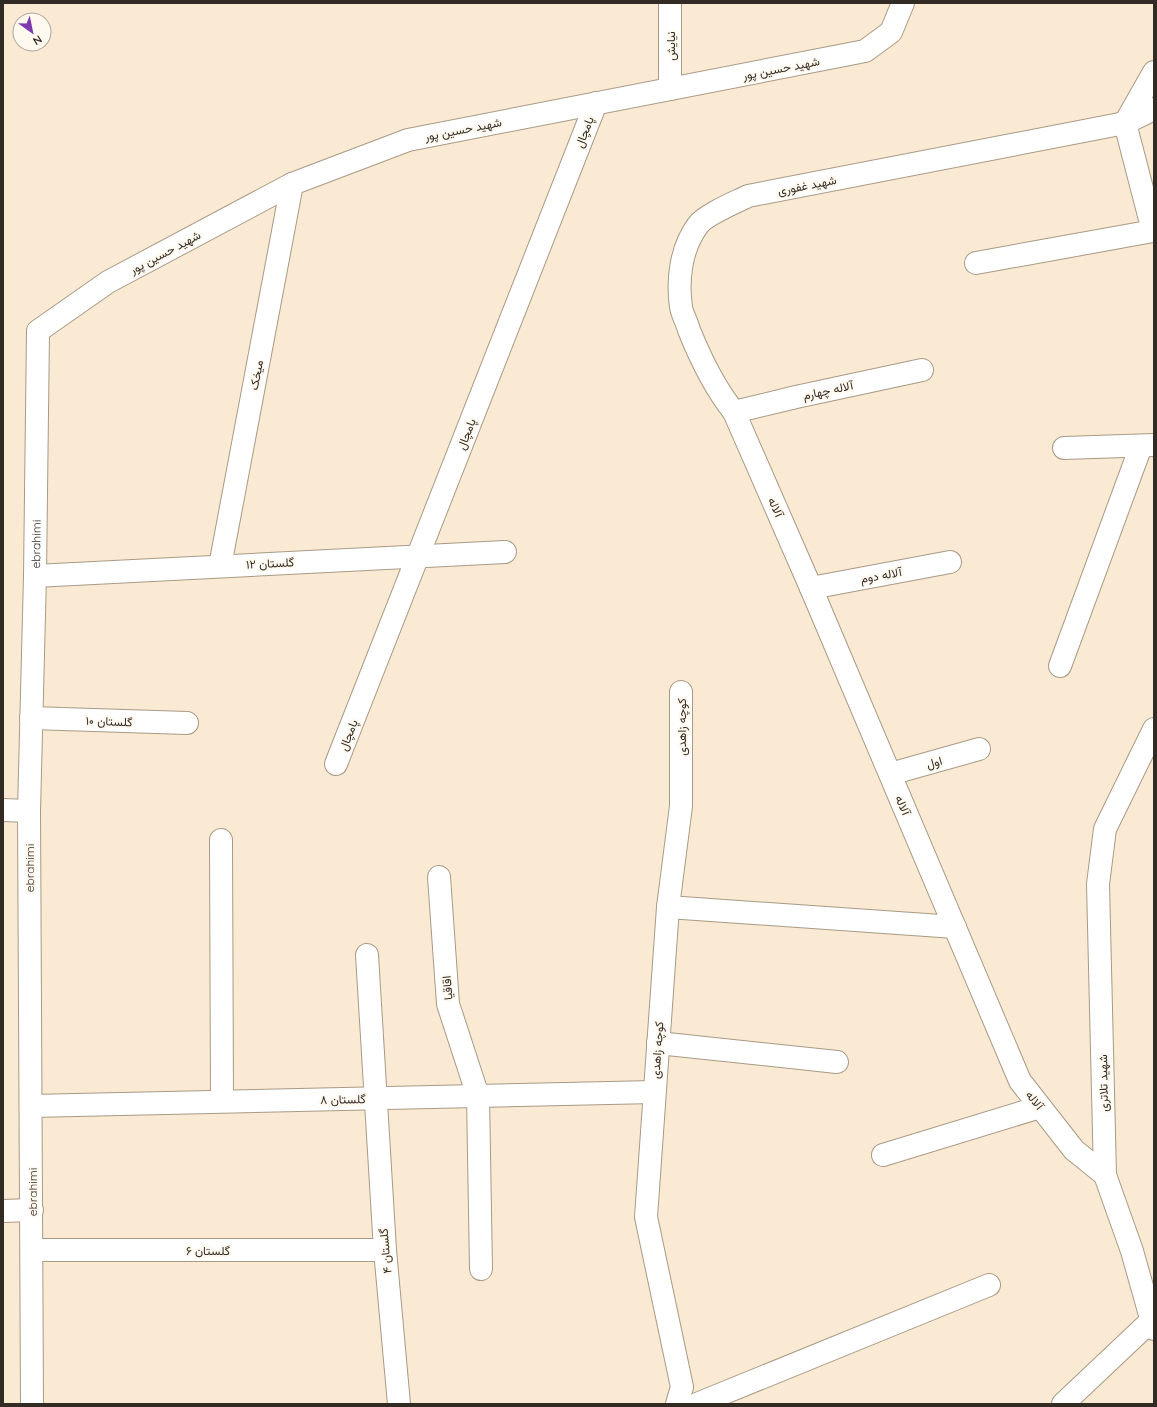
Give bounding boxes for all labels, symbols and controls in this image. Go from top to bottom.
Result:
north arrow [12,12,52,52]
street label: نیایش [663,31,679,61]
text: N [30,32,45,48]
street label: شهید حسین پور [740,53,821,84]
street label: شهید حسین پور [422,114,503,145]
street label: پامچال [571,114,598,150]
street label: شهید غفوری [776,172,838,199]
street label: شهید حسین پور [126,227,203,278]
street label: میخک [246,359,266,391]
street label: آلاله چهارم [802,377,856,404]
street label: پامچال [453,416,480,452]
street label: آلاله [765,495,787,520]
street label: ebrahimi [28,520,43,569]
street label: گلستان ۱۲ [246,554,294,572]
street label: آلاله دوم [859,564,904,587]
street label: کوچه زاهدی [674,698,690,756]
street label: گلستان ۱۰ [85,713,133,729]
street label: پامچال [335,717,362,753]
street label: اول [924,753,944,772]
street label: آلاله [892,793,914,818]
street label: ebrahimi [22,844,37,892]
street label: اقاقیا [438,975,456,1001]
street label: کوچه زاهدی [648,1021,667,1079]
street label: شهید تلاتری [1095,1054,1112,1112]
street label: آلاله [1023,1087,1048,1113]
street label: گلستان ۸ [320,1091,366,1107]
street label: ebrahimi [25,1168,40,1216]
street label: گلستان ۴ [376,1228,394,1274]
street label: گلستان ۶ [186,1243,230,1258]

